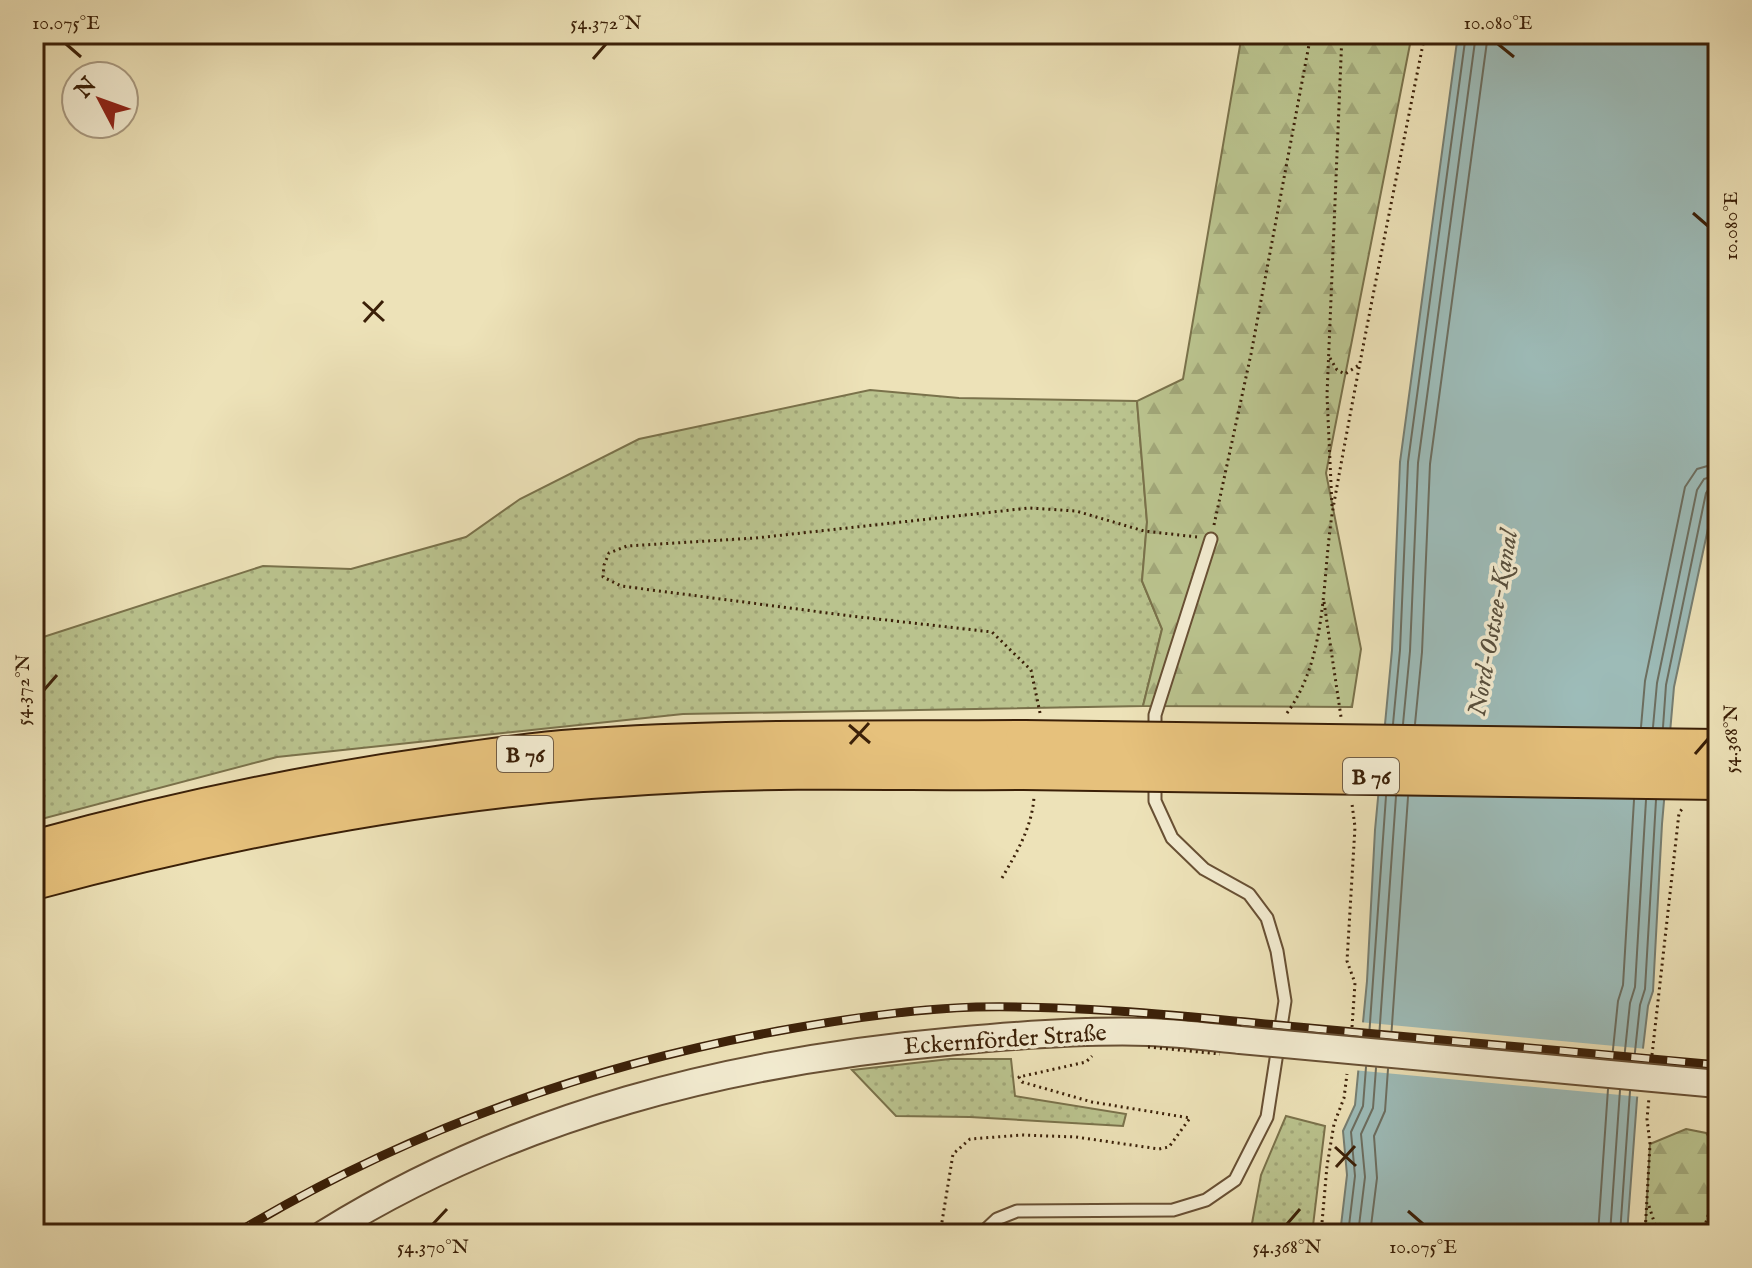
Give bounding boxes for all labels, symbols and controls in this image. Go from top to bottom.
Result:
text: 10.075°E [32,11,100,36]
text: 54.372°N [570,11,642,36]
text: 10.080°E [1463,11,1533,36]
north arrow [60,60,140,140]
text: N [69,72,103,105]
text: 10.080°E [1719,191,1744,261]
water label: Nord-Ostsee-Kanal [1461,526,1526,719]
text: 54.372°N [11,654,36,726]
text: 54.368°N [1719,704,1744,774]
road number: B 76 [497,736,553,772]
road number: B 76 [1343,758,1399,794]
street label: Eckernförder Straße [903,1018,1108,1063]
text: 54.370°N [397,1235,469,1260]
text: 54.368°N [1252,1235,1322,1260]
text: 10.075°E [1389,1235,1457,1260]

